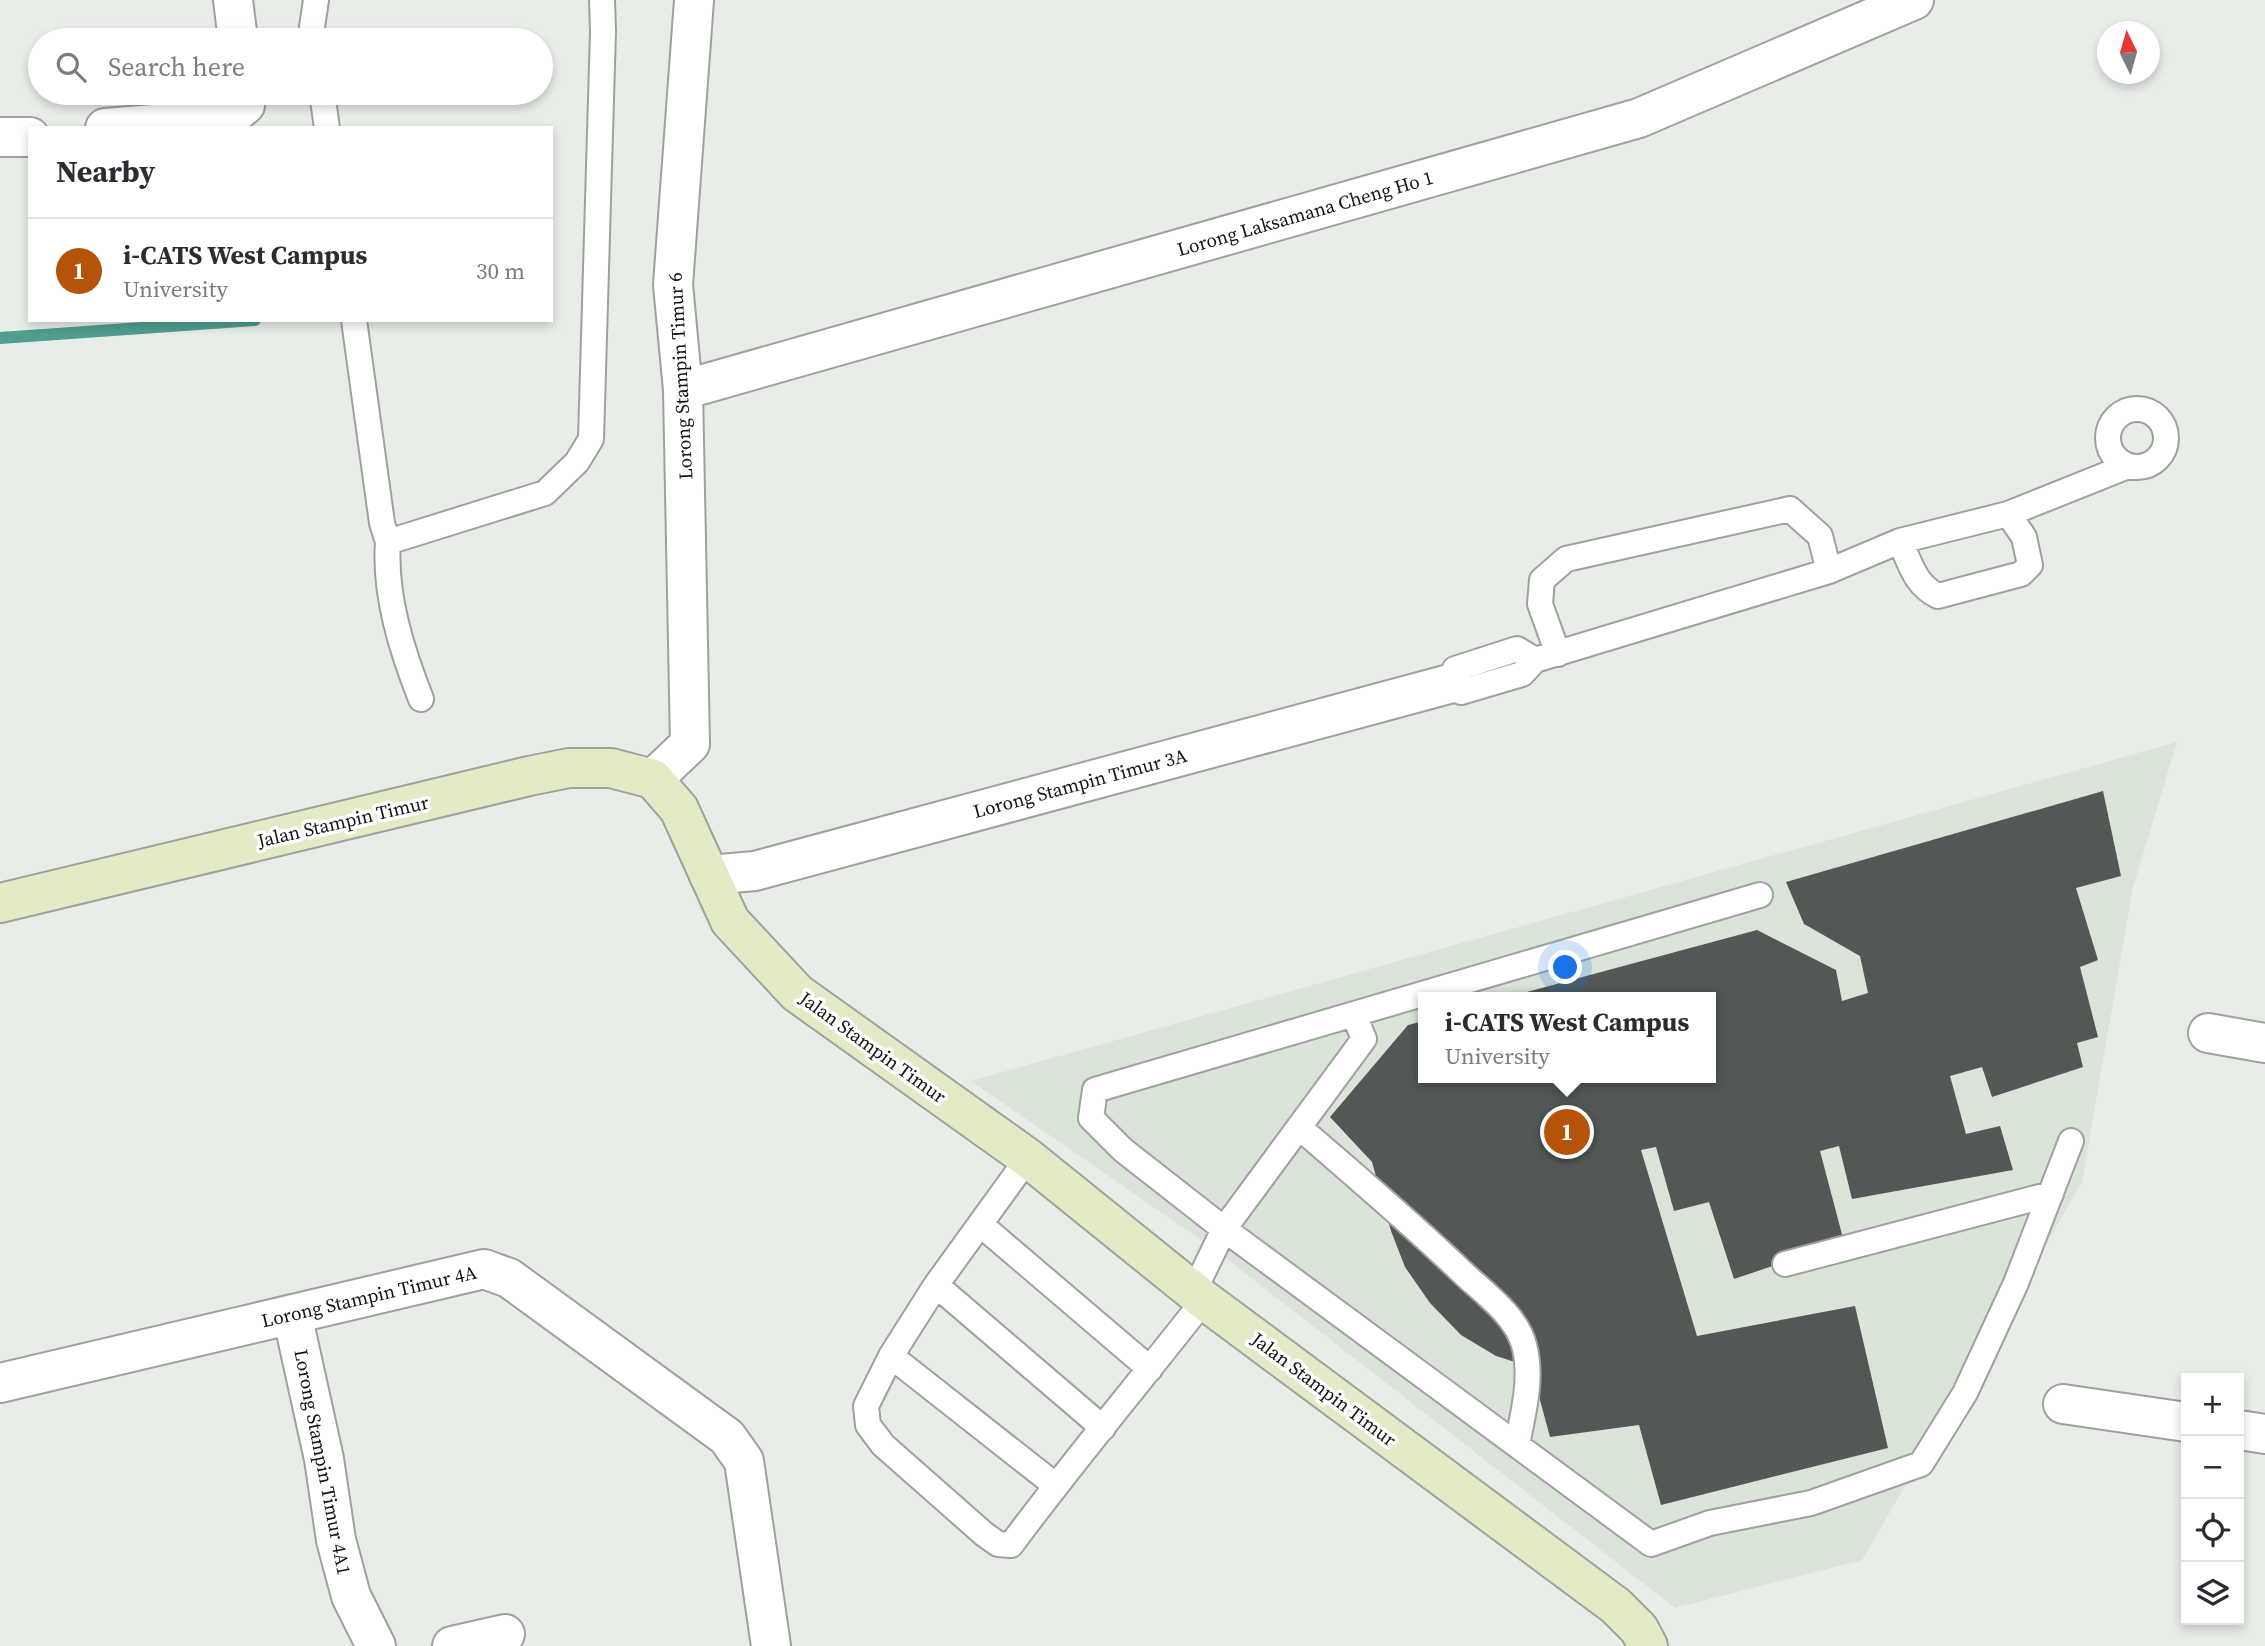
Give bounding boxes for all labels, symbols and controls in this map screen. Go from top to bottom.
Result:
north arrow [2097,21,2160,84]
search box [28,28,553,105]
icon: search [52,48,90,86]
text: Search here [108,49,245,85]
text: Nearby [56,151,155,192]
street label: Lorong Laksamana Cheng Ho 1 [1174,164,1436,262]
text: i-CATS West Campus [123,237,367,273]
text: 1 [73,255,85,287]
text: 30 m [476,255,525,287]
street label: Lorong Stampin Timur 6 [662,272,698,480]
text: University [123,273,228,305]
street label: Lorong Stampin Timur 3A [970,742,1190,824]
street label: Jalan Stampin Timur [254,789,431,854]
your location [1548,950,1582,984]
street label: Jalan Stampin Timur [794,984,951,1109]
popup [1418,992,1716,1083]
text: i-CATS West Campus [1445,1004,1689,1040]
text: University [1445,1040,1550,1072]
pin: 1 [1544,1106,1590,1158]
street label: Lorong Stampin Timur 4A [259,1258,480,1333]
street label: Jalan Stampin Timur [1246,1325,1402,1452]
street label: Lorong Stampin Timur 4A1 [288,1347,358,1577]
map controls [2181,1373,2244,1625]
button: + [2181,1373,2244,1436]
button: − [2181,1436,2244,1499]
button: locate [2181,1499,2244,1562]
button: layers [2181,1562,2244,1625]

